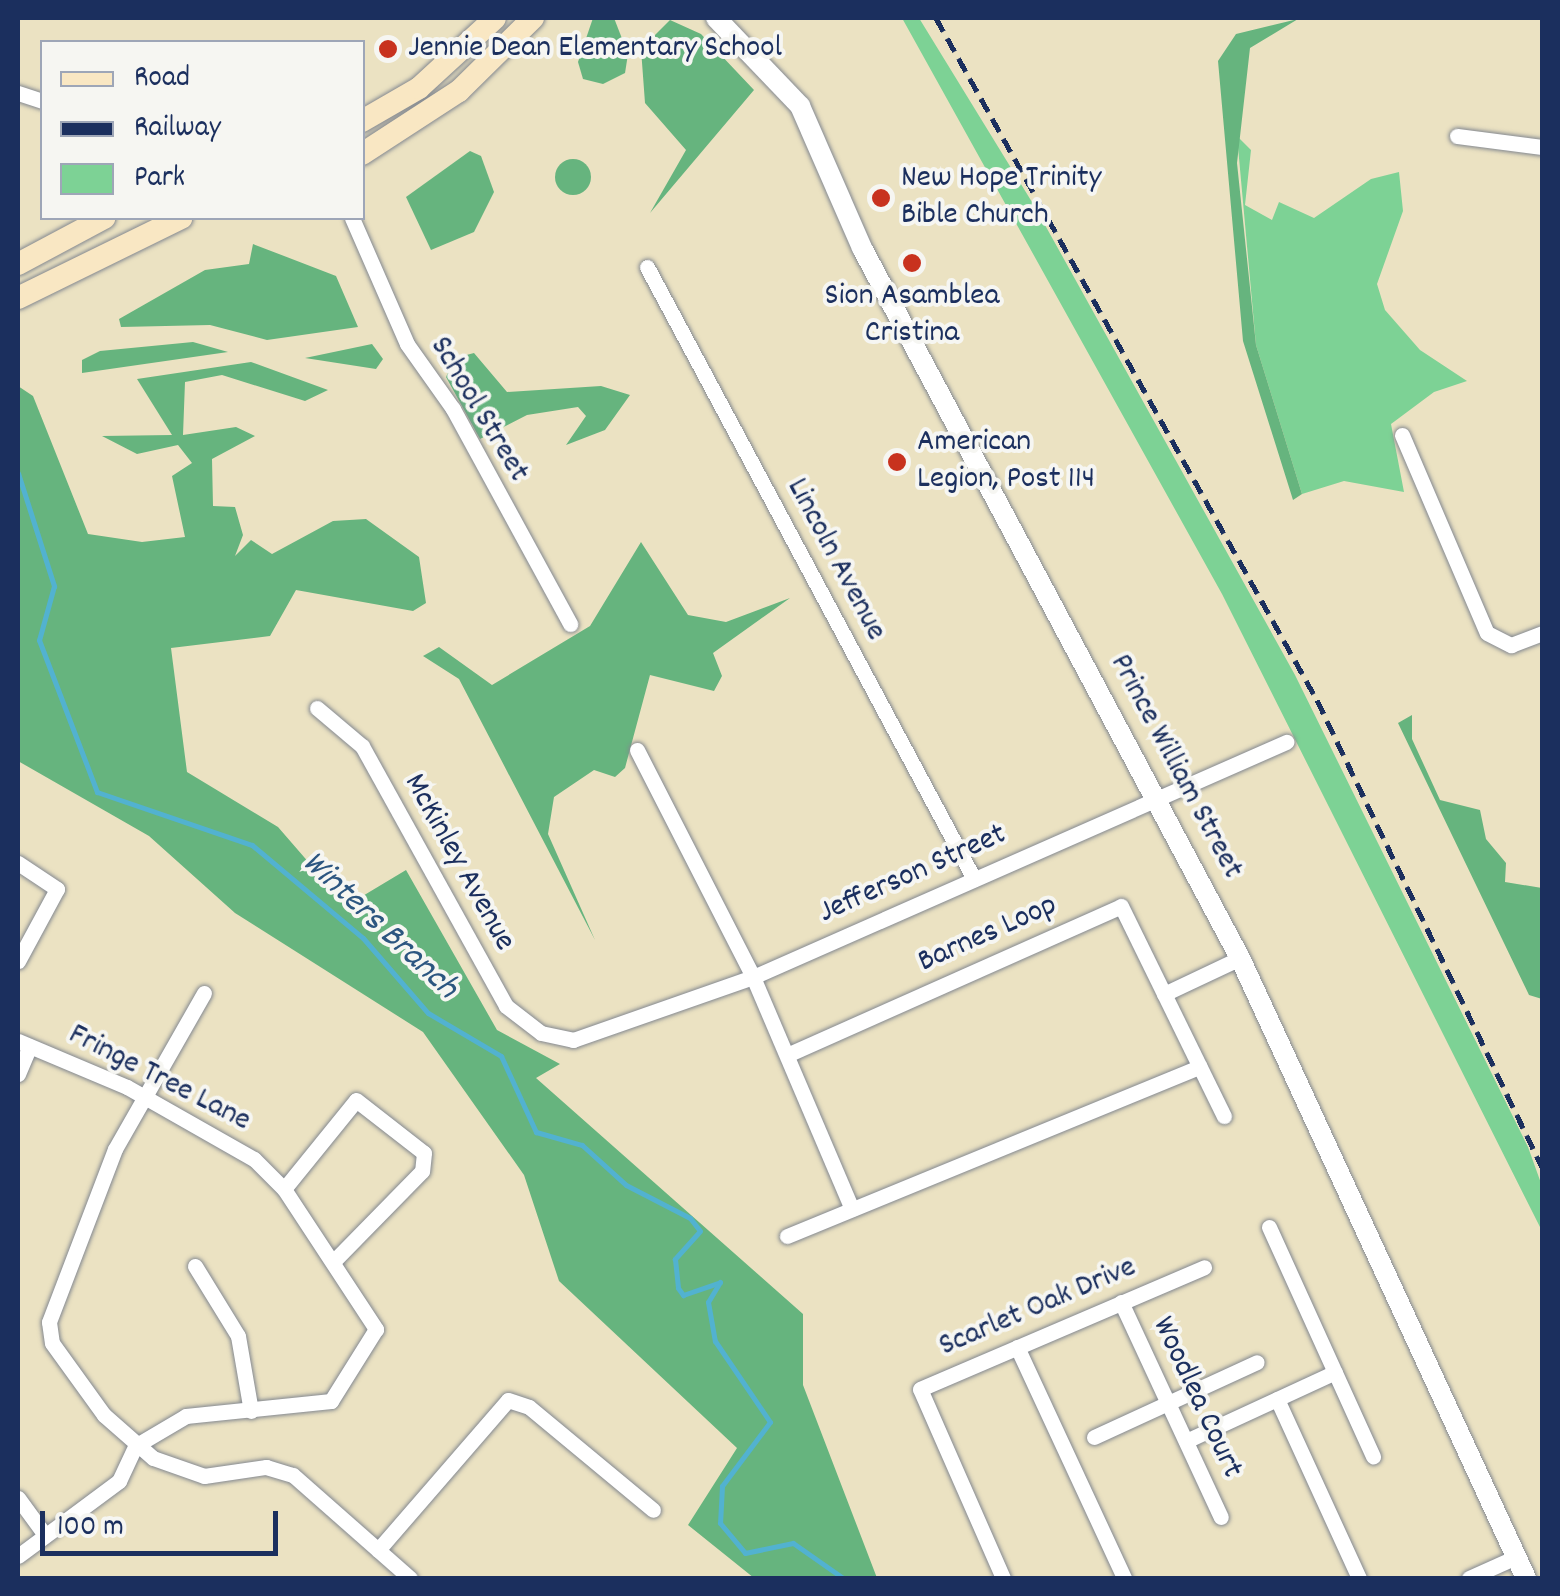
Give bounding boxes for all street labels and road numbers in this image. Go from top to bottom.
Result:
street label: School Street [420,330,536,490]
street label: Lincoln Avenue [776,472,894,648]
street label: Prince William Street [1100,648,1250,886]
street label: McKinley Avenue [394,768,522,958]
street label: Jefferson Street [813,817,1013,933]
street label: Barnes Loop [913,887,1063,983]
street label: Fringe Tree Lane [61,1017,257,1141]
street label: Scarlet Oak Drive [934,1249,1142,1367]
street label: Woodlea Court [1142,1311,1250,1485]

